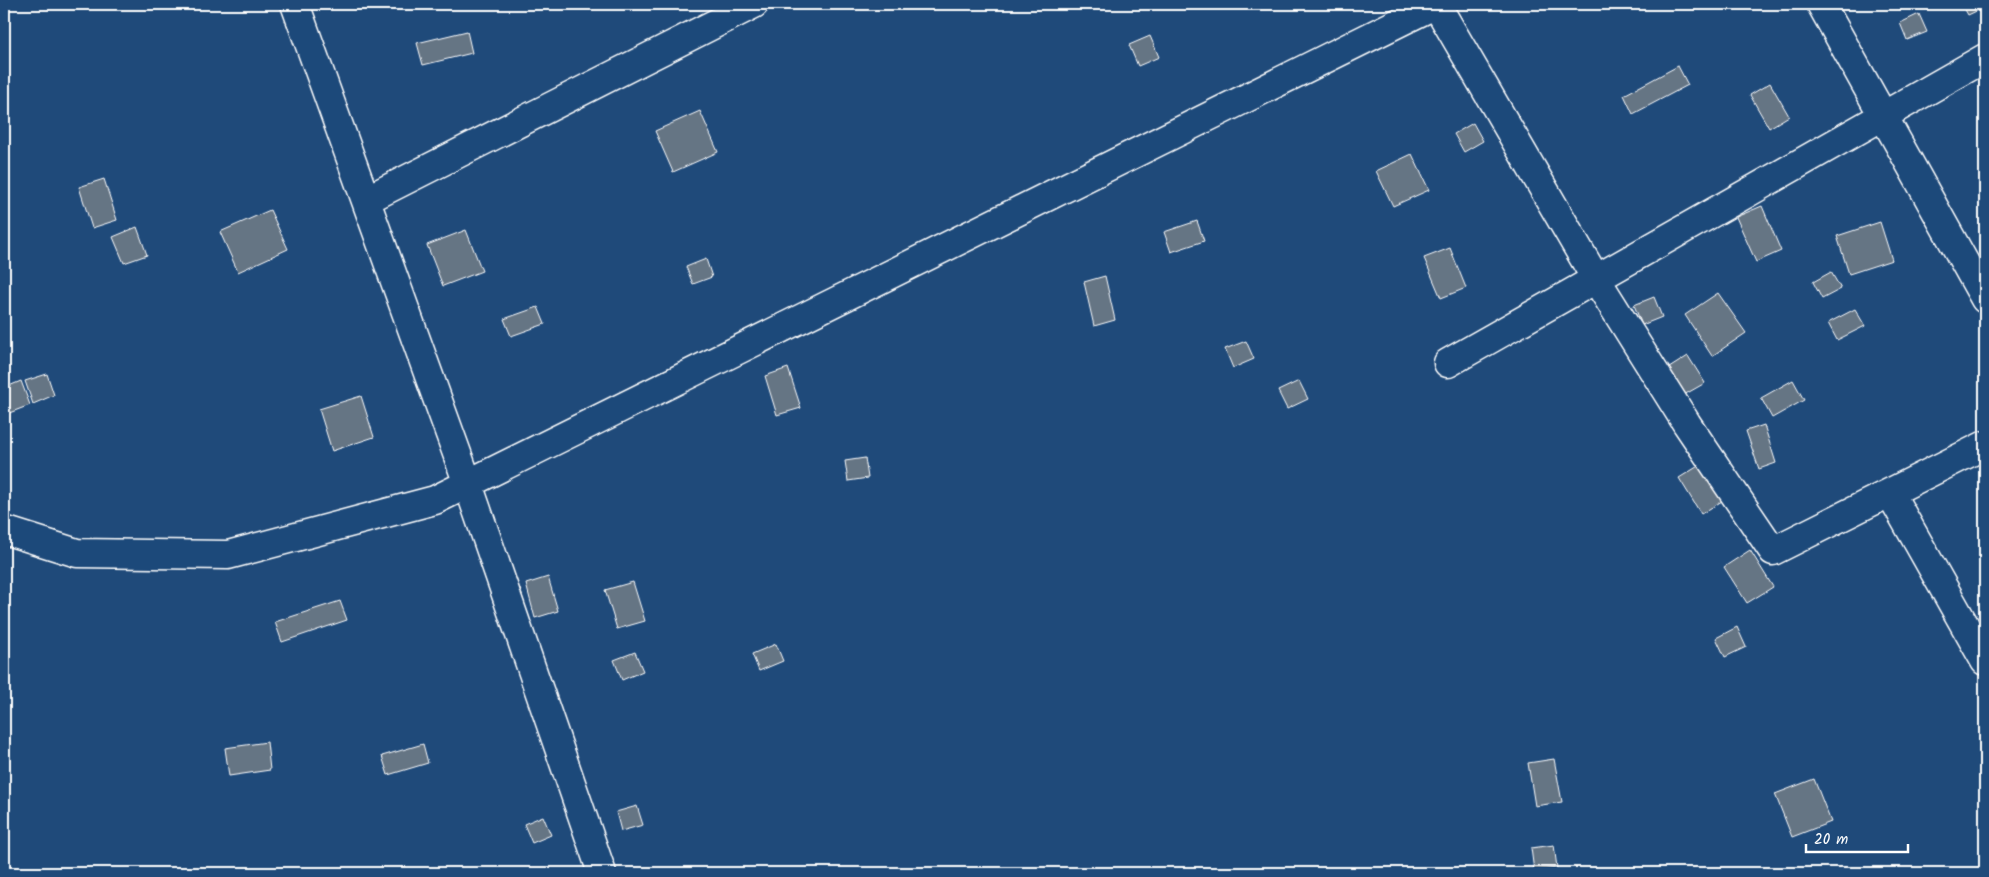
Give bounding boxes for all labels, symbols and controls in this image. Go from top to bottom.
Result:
scale bar [1806,822,1909,854]
text: 20 m [1814,828,1848,852]

